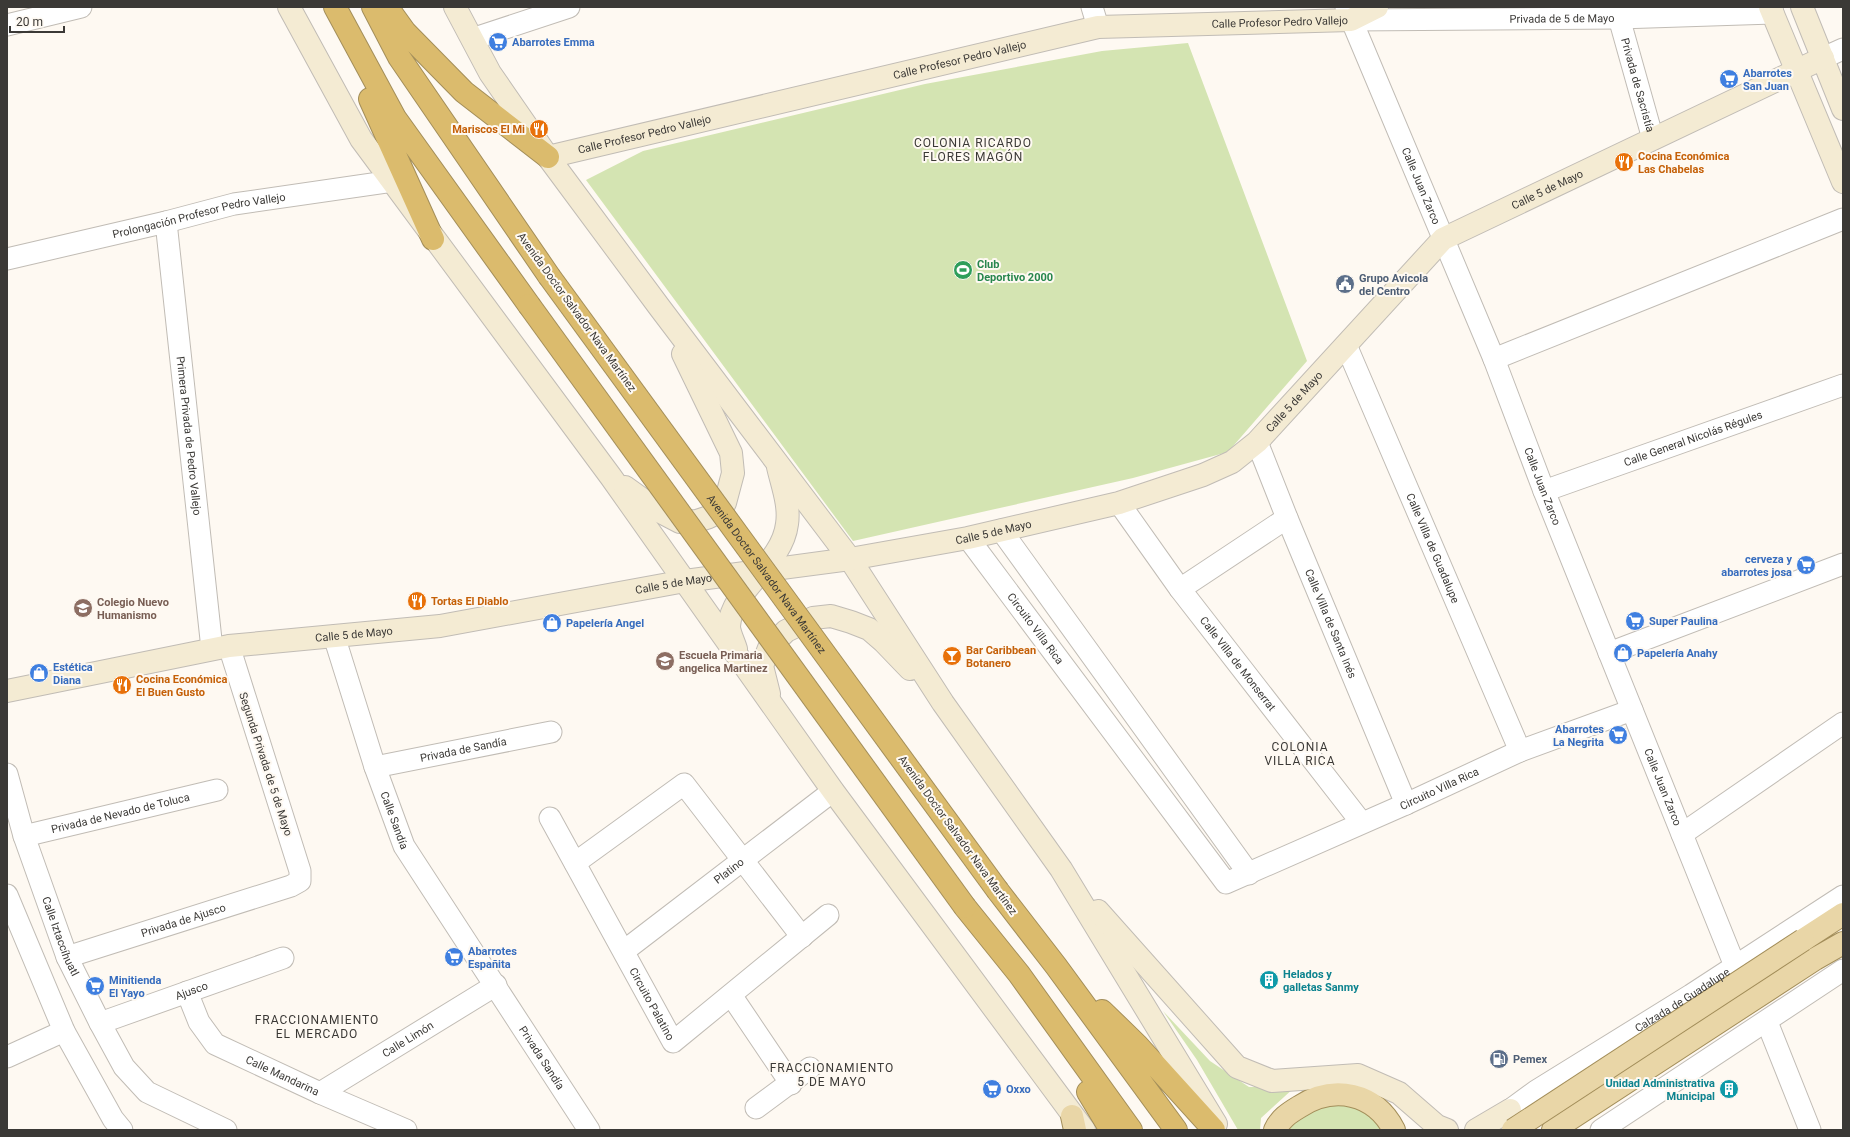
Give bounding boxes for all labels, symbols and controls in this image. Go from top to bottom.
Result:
scale bar [10,8,64,34]
street label: Privada de 5 de Mayo [1509,12,1615,26]
street label: Calle Profesor Pedro Vallejo [1211,14,1348,31]
text: 20 m [16,15,43,29]
supermarket icon: Abarrotes Emma [487,31,509,53]
place label: Abarrotes Emma [512,36,595,49]
street label: Privada de Sacristía [1618,37,1657,134]
street label: Calle Profesor Pedro Vallejo [892,38,1028,82]
place label: Abarrotes San Juan [1743,67,1792,93]
supermarket icon: Abarrotes San Juan [1718,68,1740,90]
street label: Calle Profesor Pedro Vallejo [577,113,712,157]
restaurant icon: Mariscos El Mi [528,118,550,140]
place label: Mariscos El Mi [452,123,525,136]
district label: COLONIA RICARDO FLORES MAGÓN [914,136,1032,164]
street label: Calle Juan Zarco [1399,146,1443,226]
place label: Cocina Económica Las Chabelas [1638,150,1729,176]
restaurant icon: Cocina Económica Las Chabelas [1613,151,1635,173]
street label: Calle 5 de Mayo [1510,167,1585,212]
street label: Prolongación Profesor Pedro Vallejo [111,191,286,241]
street label: Avenida Doctor Salvador Nava Martínez [514,230,639,395]
place label: Club Deportivo 2000 [977,258,1053,284]
sports icon: Club Deportivo 2000 [952,259,974,281]
place label: Grupo Avicola del Centro [1359,272,1428,298]
public building icon: Grupo Avicola del Centro [1334,273,1356,295]
street label: Primera Privada de Pedro Vallejo [174,356,204,516]
street label: Calle 5 de Mayo [1263,369,1325,435]
street label: Calle General Nicolás Régules [1622,408,1764,469]
street label: Calle Juan Zarco [1521,446,1563,527]
street label: Calle Villa de Guadalupe [1403,491,1462,605]
street label: Avenida Doctor Salvador Nava Martínez [704,492,829,657]
street label: Calle 5 de Mayo [954,517,1033,547]
place label: cerveza y abarrotes josa [1721,553,1792,579]
supermarket icon: cerveza y abarrotes josa [1795,554,1817,576]
street label: Calle Villa de Santa Inés [1302,567,1359,681]
street label: Calle 5 de Mayo [634,571,713,597]
restaurant icon: Tortas El Diablo [406,590,428,612]
street label: Circuito Villa Rica [1004,591,1066,667]
place label: Tortas El Diablo [431,595,508,608]
place label: Colegio Nuevo Humanismo [97,596,169,622]
school or university icon: Colegio Nuevo Humanismo [72,597,94,619]
supermarket icon: Super Paulina [1624,610,1646,632]
shop icon: Papelería Angel [541,612,563,634]
street label: Calle Villa de Monserrat [1197,614,1279,714]
place label: Super Paulina [1649,615,1718,628]
place label: Papelería Angel [566,617,644,630]
street label: Calle 5 de Mayo [315,625,393,645]
shop icon: Papelería Anahy [1612,642,1634,664]
place label: Bar Caribbean Botanero [966,644,1036,670]
bar icon: Bar Caribbean Botanero [941,645,963,667]
place label: Papelería Anahy [1637,647,1718,660]
place label: Escuela Primaria angelica Martinez [679,649,768,675]
school or university icon: Escuela Primaria angelica Martinez [654,650,676,672]
place label: Estética Diana [53,661,93,687]
shop icon: Estética Diana [28,662,50,684]
place label: Cocina Económica El Buen Gusto [136,673,227,699]
restaurant icon: Cocina Económica El Buen Gusto [111,674,133,696]
street label: Segunda Privada de 5 de Mayo [236,691,295,838]
place label: Abarrotes La Negrita [1553,723,1604,749]
supermarket icon: Abarrotes La Negrita [1607,724,1629,746]
street label: Privada de Sandía [419,735,508,765]
district label: COLONIA VILLA RICA [1264,740,1336,768]
street label: Calle Juan Zarco [1641,747,1684,828]
street label: Avenida Doctor Salvador Nava Martínez [895,753,1020,918]
street label: Circuito Villa Rica [1398,765,1481,813]
street label: Calle Sandía [378,790,411,851]
street label: Privada de Nevado de Toluca [50,791,191,836]
street label: Platino [712,856,747,887]
street label: Calle Iztaccíhuatl [39,895,81,978]
street label: Privada de Ajusco [140,901,227,940]
place label: Abarrotes Españita [468,945,517,971]
supermarket icon: Abarrotes Españita [443,946,465,968]
street label: Calzada de Guadalupe [1633,965,1732,1035]
street label: Circuito Palatino [626,966,677,1043]
place label: Helados y galletas Sanmy [1283,968,1359,994]
building icon: Helados y galletas Sanmy [1258,969,1280,991]
place label: Minitienda El Yayo [109,974,162,1000]
supermarket icon: Minitienda El Yayo [84,975,106,997]
street label: Ajusco [174,979,210,1003]
district label: FRACCIONAMIENTO EL MERCADO [255,1013,379,1041]
street label: Calle Limón [380,1019,436,1060]
street label: Privada Sandía [516,1024,567,1092]
fuel station icon: Pemex [1488,1048,1510,1070]
street label: Calle Mandarina [244,1053,321,1099]
place label: Pemex [1513,1053,1547,1066]
district label: FRACCIONAMIENTO 5 DE MAYO [770,1061,894,1089]
place label: Unidad Administrativa Municipal [1605,1077,1715,1103]
supermarket icon: Oxxo [981,1078,1003,1100]
building icon: Unidad Administrativa Municipal [1718,1078,1740,1100]
place label: Oxxo [1006,1083,1031,1096]

